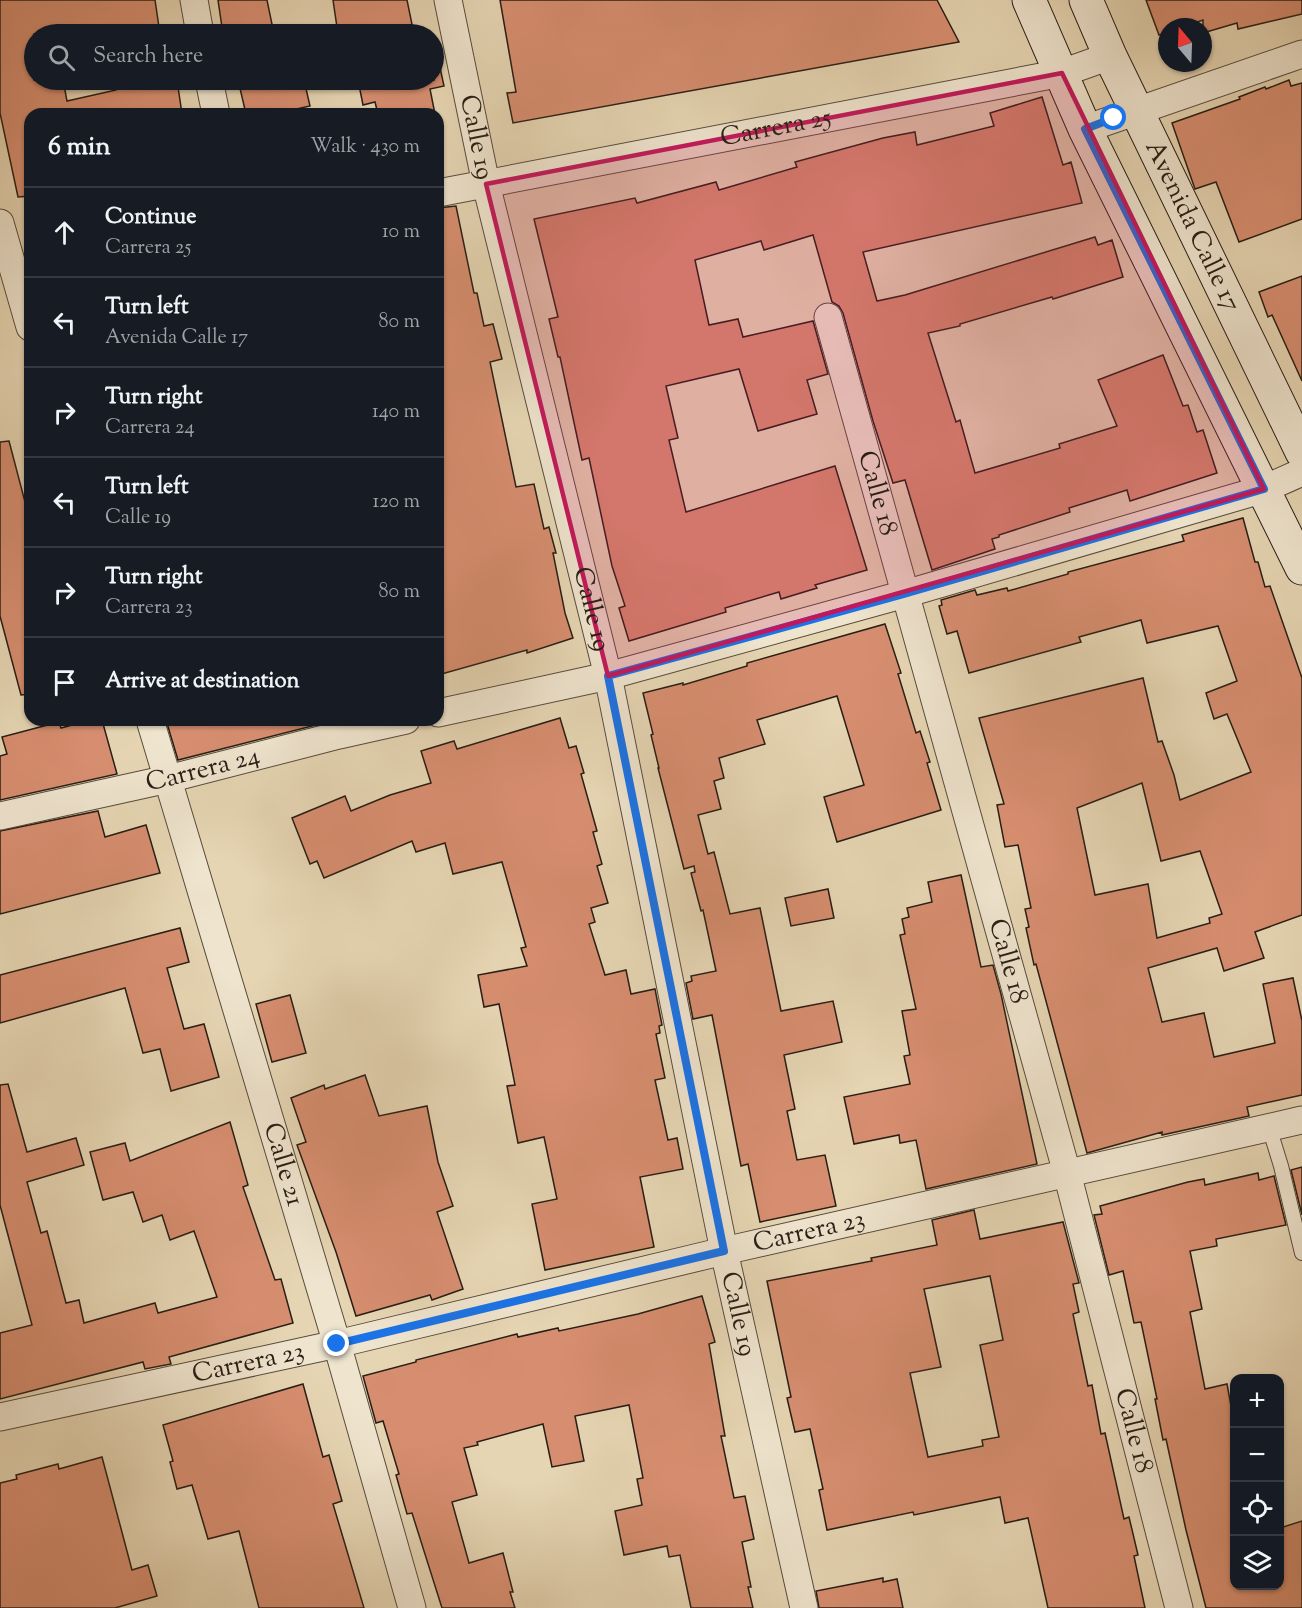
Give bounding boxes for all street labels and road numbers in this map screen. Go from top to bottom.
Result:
street label: Calle 19 [450,91,503,183]
street label: Carrera 25 [717,99,835,157]
street label: Avenida Calle 17 [1135,134,1250,318]
street label: Calle 18 [848,447,907,540]
street label: Calle 19 [563,563,620,655]
street label: Carrera 24 [142,738,264,802]
street label: Calle 18 [978,915,1037,1008]
street label: Calle 21 [253,1118,313,1211]
street label: Carrera 23 [749,1201,869,1262]
street label: Calle 19 [711,1268,766,1360]
street label: Carrera 23 [189,1333,308,1393]
street label: Calle 18 [1105,1384,1162,1477]

